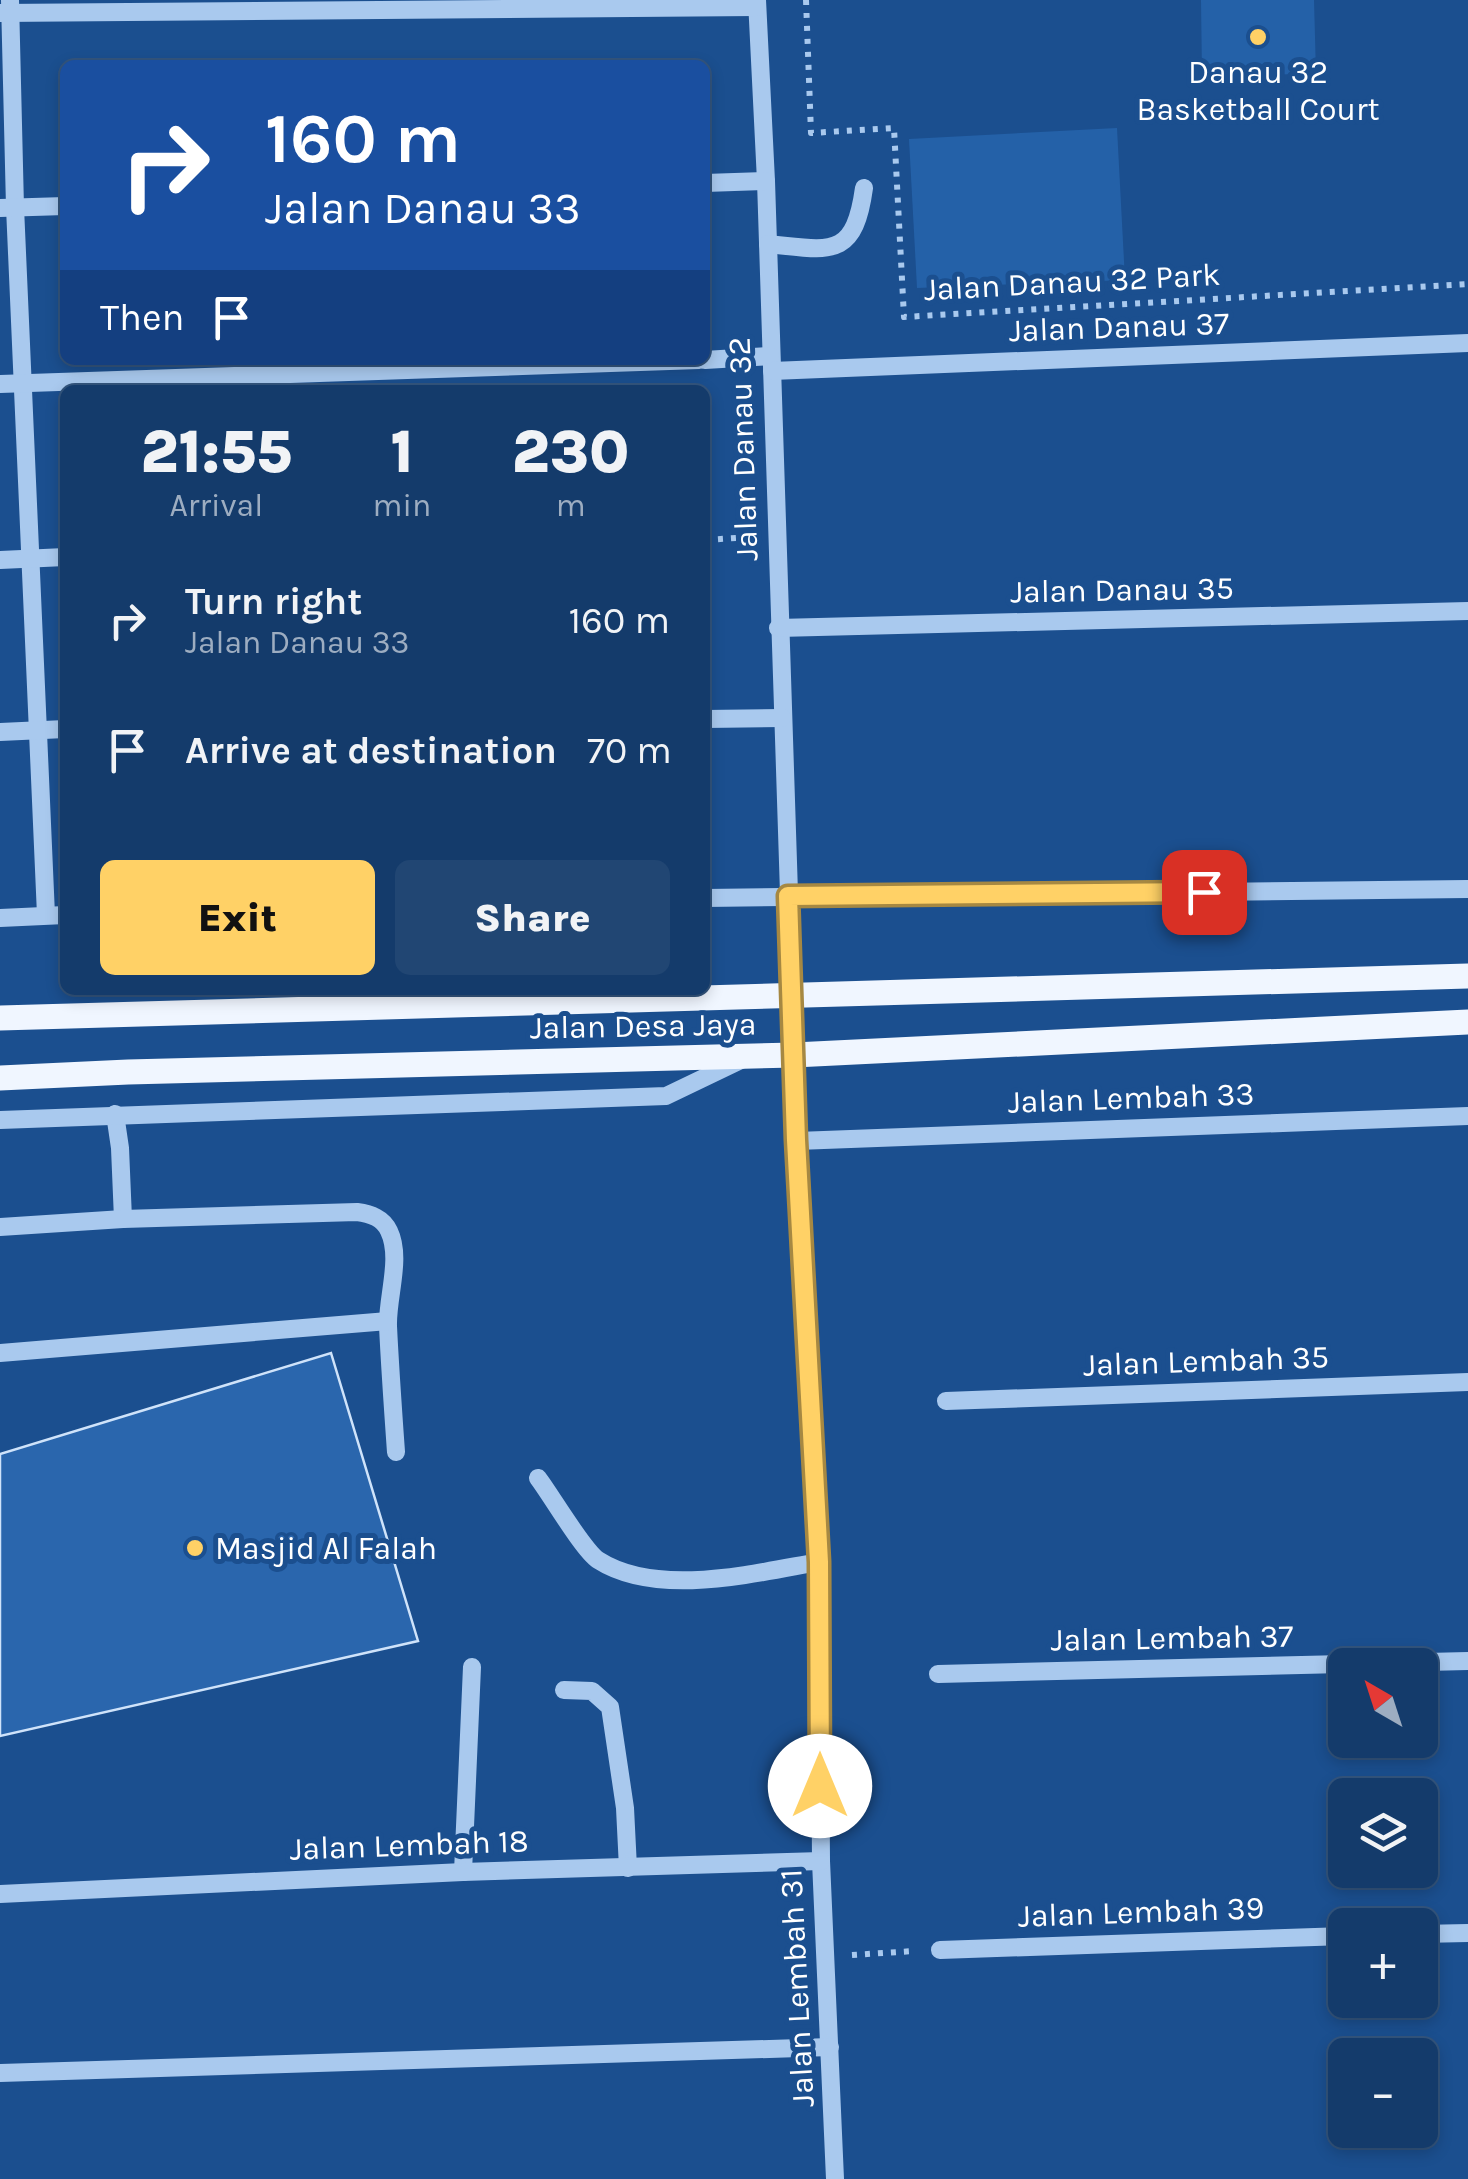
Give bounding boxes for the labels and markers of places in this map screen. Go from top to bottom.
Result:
marker: Danau 32 Basketball Court [1247,26,1269,48]
place label: Danau 32 Basketball Court [1137,54,1380,128]
pin [1162,850,1247,935]
place label: Masjid Al Falah [215,1530,437,1567]
marker: Masjid Al Falah [184,1537,206,1559]

